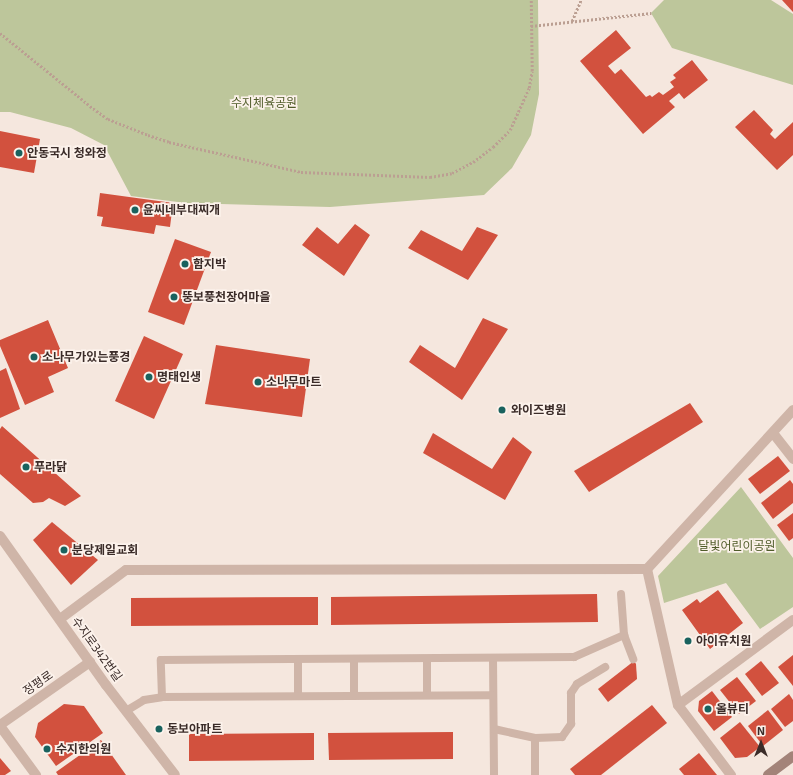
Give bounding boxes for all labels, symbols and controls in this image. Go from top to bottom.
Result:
park label: 수지체육공원 [231,96,297,110]
place label: 안동국시 청와정 [27,146,107,160]
marker: 안동국시 청와정 [14,148,24,158]
place label: 윤씨네부대찌개 [143,203,220,217]
marker: 윤씨네부대찌개 [130,205,140,215]
place label: 함지박 [193,257,226,271]
marker: 함지박 [180,259,190,269]
place label: 뚱보풍천장어마을 [182,290,270,304]
marker: 뚱보풍천장어마을 [169,292,179,302]
place label: 소나무가있는풍경 [42,350,130,364]
marker: 소나무가있는풍경 [29,352,39,362]
place label: 명태인생 [157,370,201,384]
marker: 명태인생 [144,372,154,382]
place label: 소나무마트 [266,375,321,389]
marker: 소나무마트 [253,377,263,387]
place label: 와이즈병원 [511,403,566,417]
marker: 와이즈병원 [496,404,508,416]
place label: 푸라닭 [34,460,67,474]
marker: 푸라닭 [21,462,31,472]
park label: 달빛어린이공원 [698,539,776,553]
place label: 분당제일교회 [72,543,138,557]
marker: 분당제일교회 [59,545,69,555]
street label: 수지로342번길 [69,614,125,684]
place label: 아이유치원 [696,634,751,648]
marker: 아이유치원 [683,636,693,646]
street label: 정평로 [20,668,56,698]
place label: 올뷰티 [716,702,749,716]
marker: 올뷰티 [703,704,713,714]
place label: 동보아파트 [167,722,222,736]
north arrow [741,723,781,763]
marker: 동보아파트 [154,724,164,734]
text: N [757,724,765,737]
place label: 수지한의원 [56,742,111,756]
marker: 수지한의원 [41,743,53,755]

